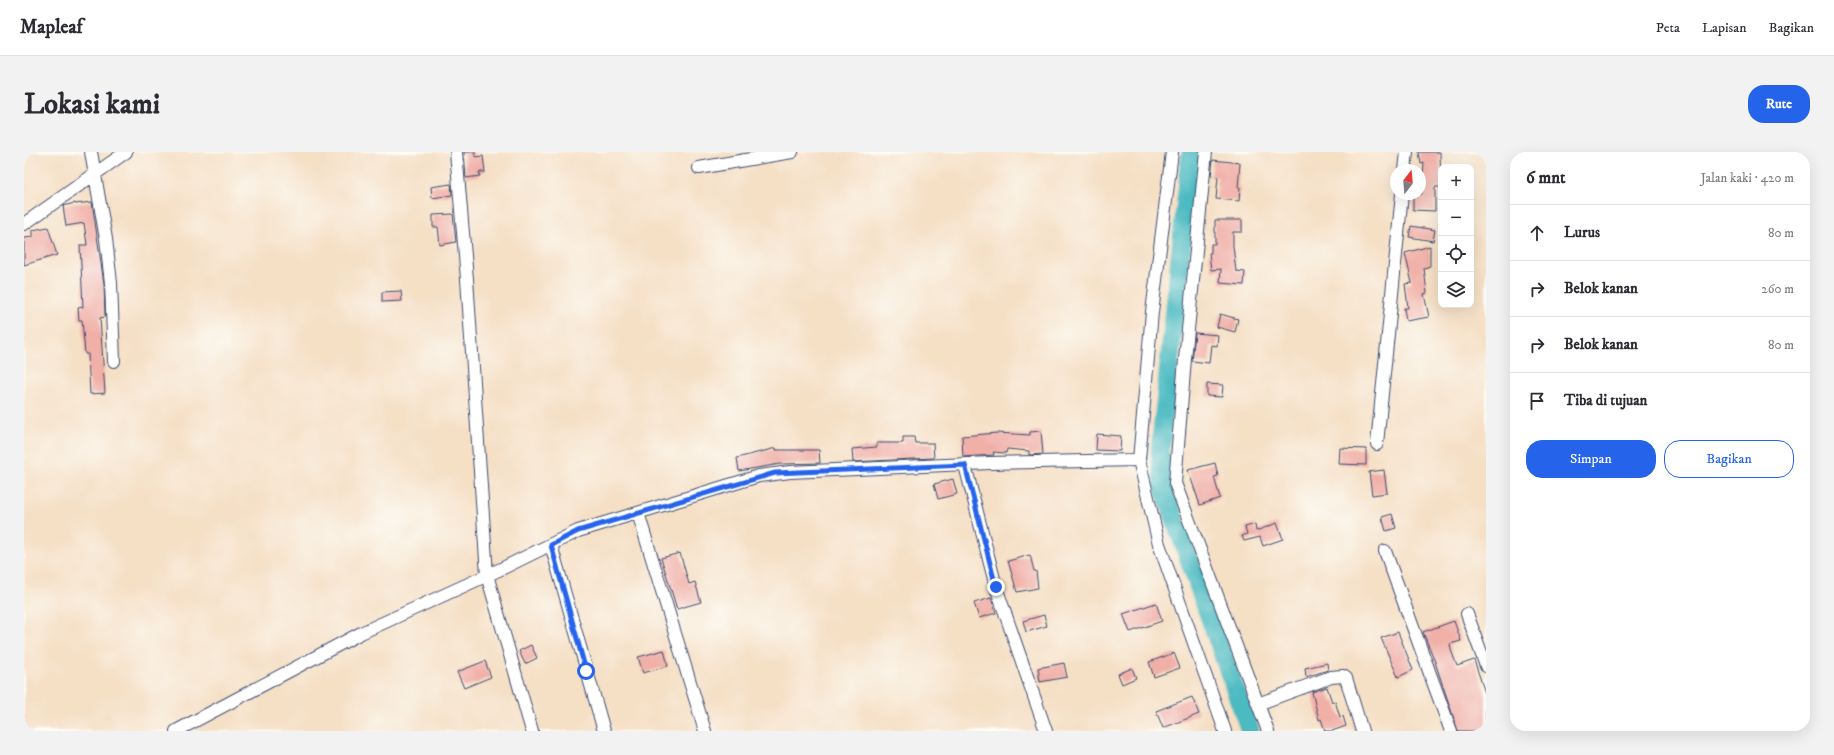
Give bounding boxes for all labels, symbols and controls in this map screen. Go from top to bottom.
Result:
text: Mapleaf [20,16,83,39]
text: Peta [1656,19,1680,37]
text: Lapisan [1702,19,1747,37]
text: Bagikan [1769,19,1814,37]
button: Rute [1748,85,1810,123]
text: Lokasi kami [24,87,160,122]
north arrow [1390,164,1426,200]
map controls [1438,164,1474,308]
button: + [1438,164,1474,200]
text: 6 mnt [1526,167,1566,189]
text: Jalan kaki · 420 m [1701,170,1794,186]
button: − [1438,200,1474,236]
icon: ahead [1526,222,1548,244]
text: Lurus [1564,223,1600,242]
text: 80 m [1768,225,1794,241]
button: locate [1438,236,1474,272]
button: layers [1438,272,1474,308]
icon: right [1526,278,1548,300]
text: Belok kanan [1564,279,1638,298]
text: 260 m [1761,281,1794,297]
icon: right [1526,334,1548,356]
text: Belok kanan [1564,335,1638,354]
text: 80 m [1768,337,1794,353]
icon: arrive [1526,390,1548,412]
text: Tiba di tujuan [1564,391,1647,410]
button: Simpan [1526,440,1656,478]
button: Bagikan [1664,440,1794,478]
route end [987,578,1005,596]
route start [577,662,595,680]

